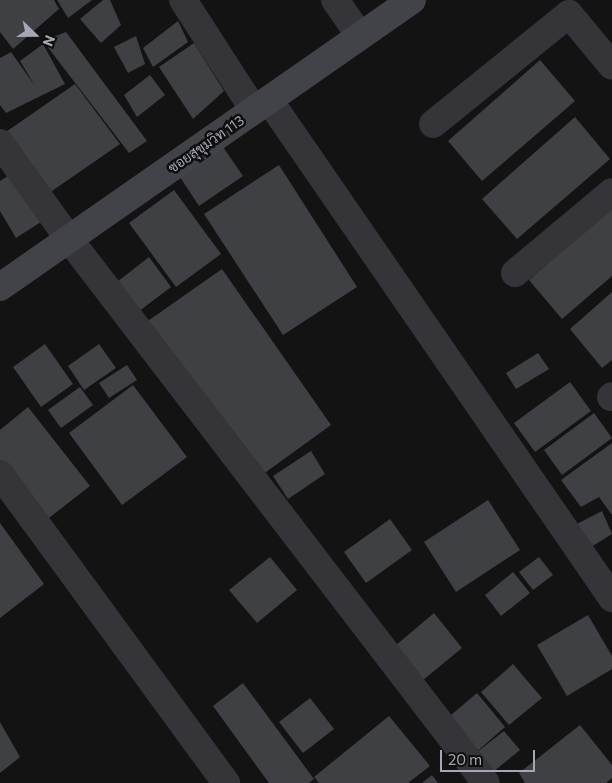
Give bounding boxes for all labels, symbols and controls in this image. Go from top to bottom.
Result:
north arrow [10,10,60,60]
text: N [40,33,59,49]
street label: ซอยสุขุมวิท 113 [165,112,247,176]
scale bar [442,740,537,772]
text: 20 m [448,750,482,768]

